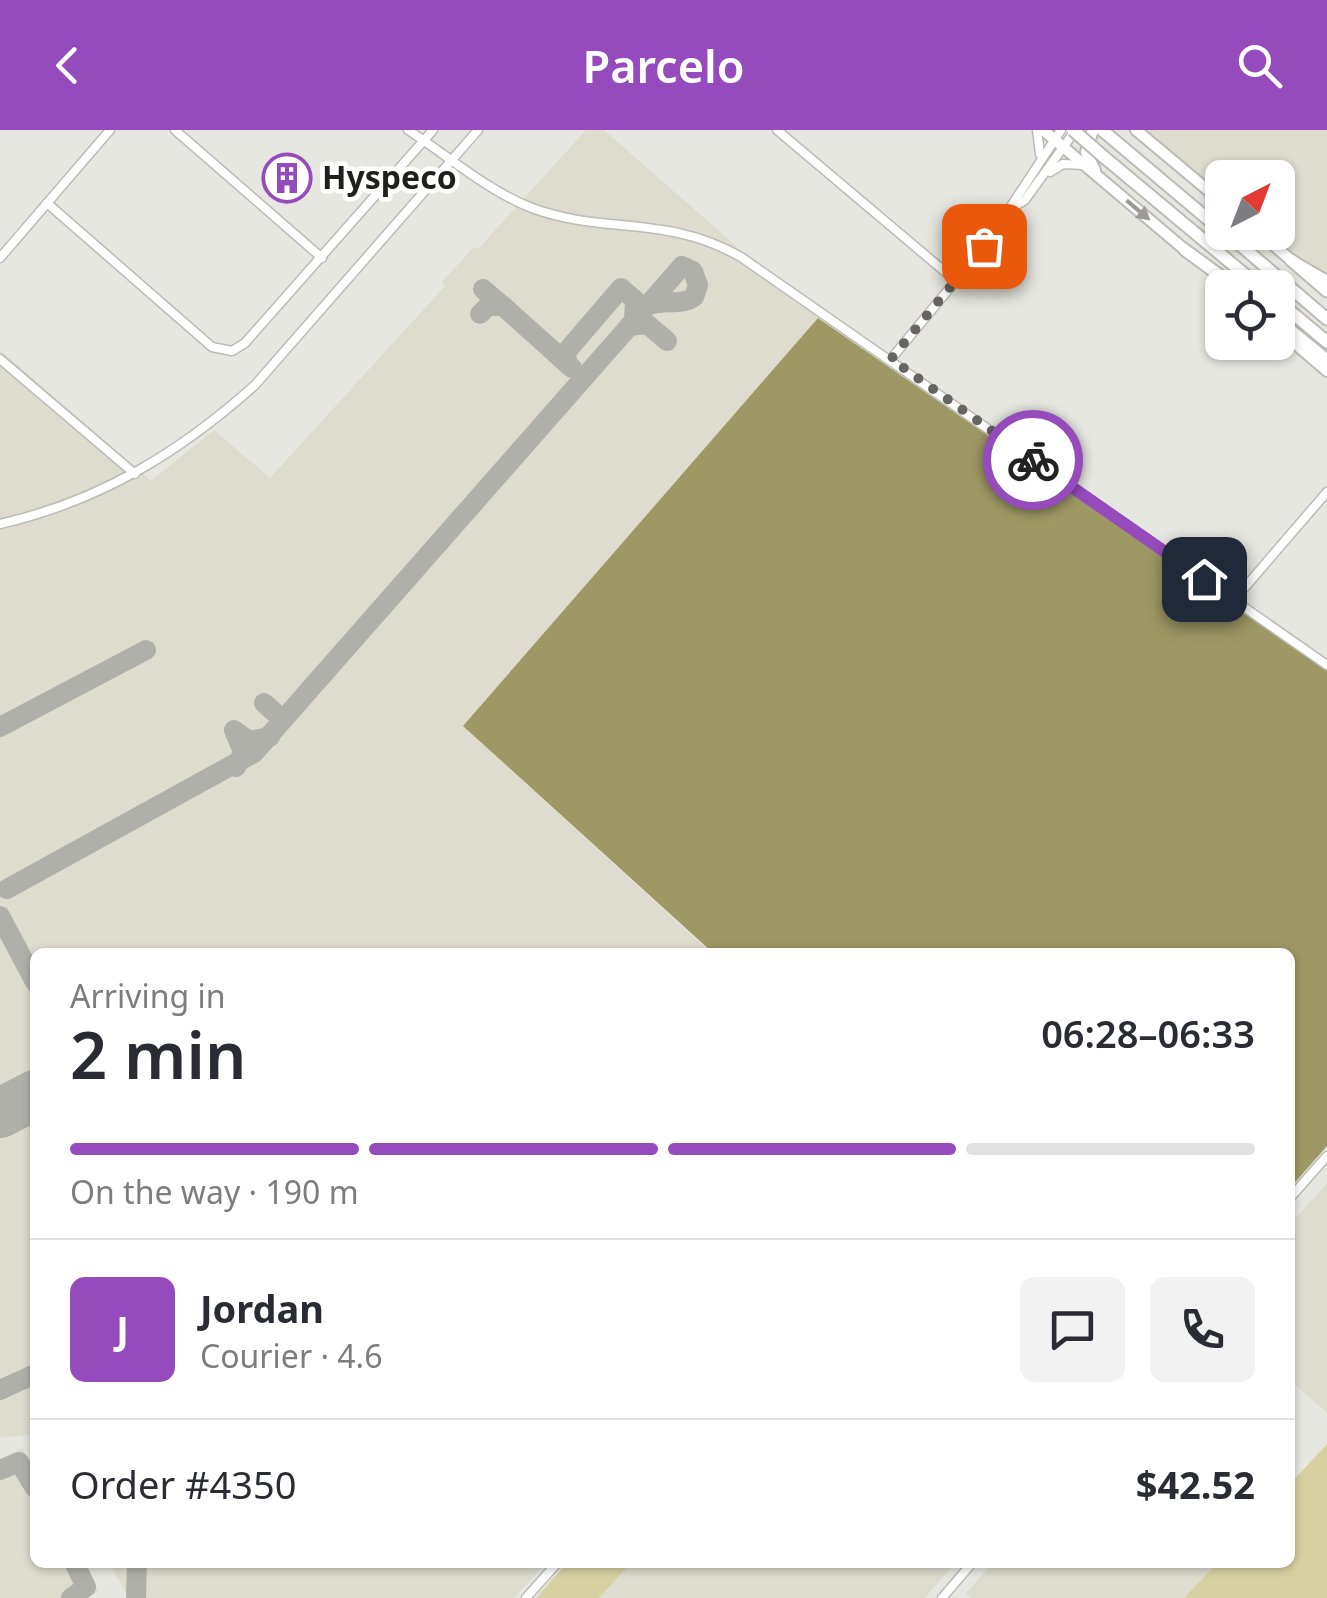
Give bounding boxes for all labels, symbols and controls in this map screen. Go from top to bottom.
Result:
text: Parcelo [582,35,745,96]
icon: back [40,38,95,93]
icon: search [1232,38,1287,93]
building icon: Hyspeco [261,152,313,204]
place label: Hyspeco [322,155,457,198]
north arrow [1205,160,1295,250]
map controls [1205,160,1295,360]
one-way arrow [1125,199,1150,221]
pin [942,204,1027,289]
icon: bag [957,219,1012,274]
button: locate [1205,270,1295,360]
courier [983,410,1083,510]
icon: bike [1006,433,1061,488]
pin [1162,537,1247,622]
icon: home [1177,552,1232,607]
text: Arriving in [70,974,225,1017]
text: 06:28–06:33 [1041,1007,1255,1059]
text: 2 min [70,1010,246,1098]
text: On the way · 190 m [70,1170,359,1213]
button: chat [1020,1277,1125,1382]
button: phone [1150,1277,1255,1382]
text: Jordan [200,1282,324,1334]
text: J [116,1303,129,1355]
text: Courier · 4.6 [200,1334,383,1377]
text: Order #4350 [70,1458,296,1510]
text: $42.52 [1136,1458,1255,1510]

